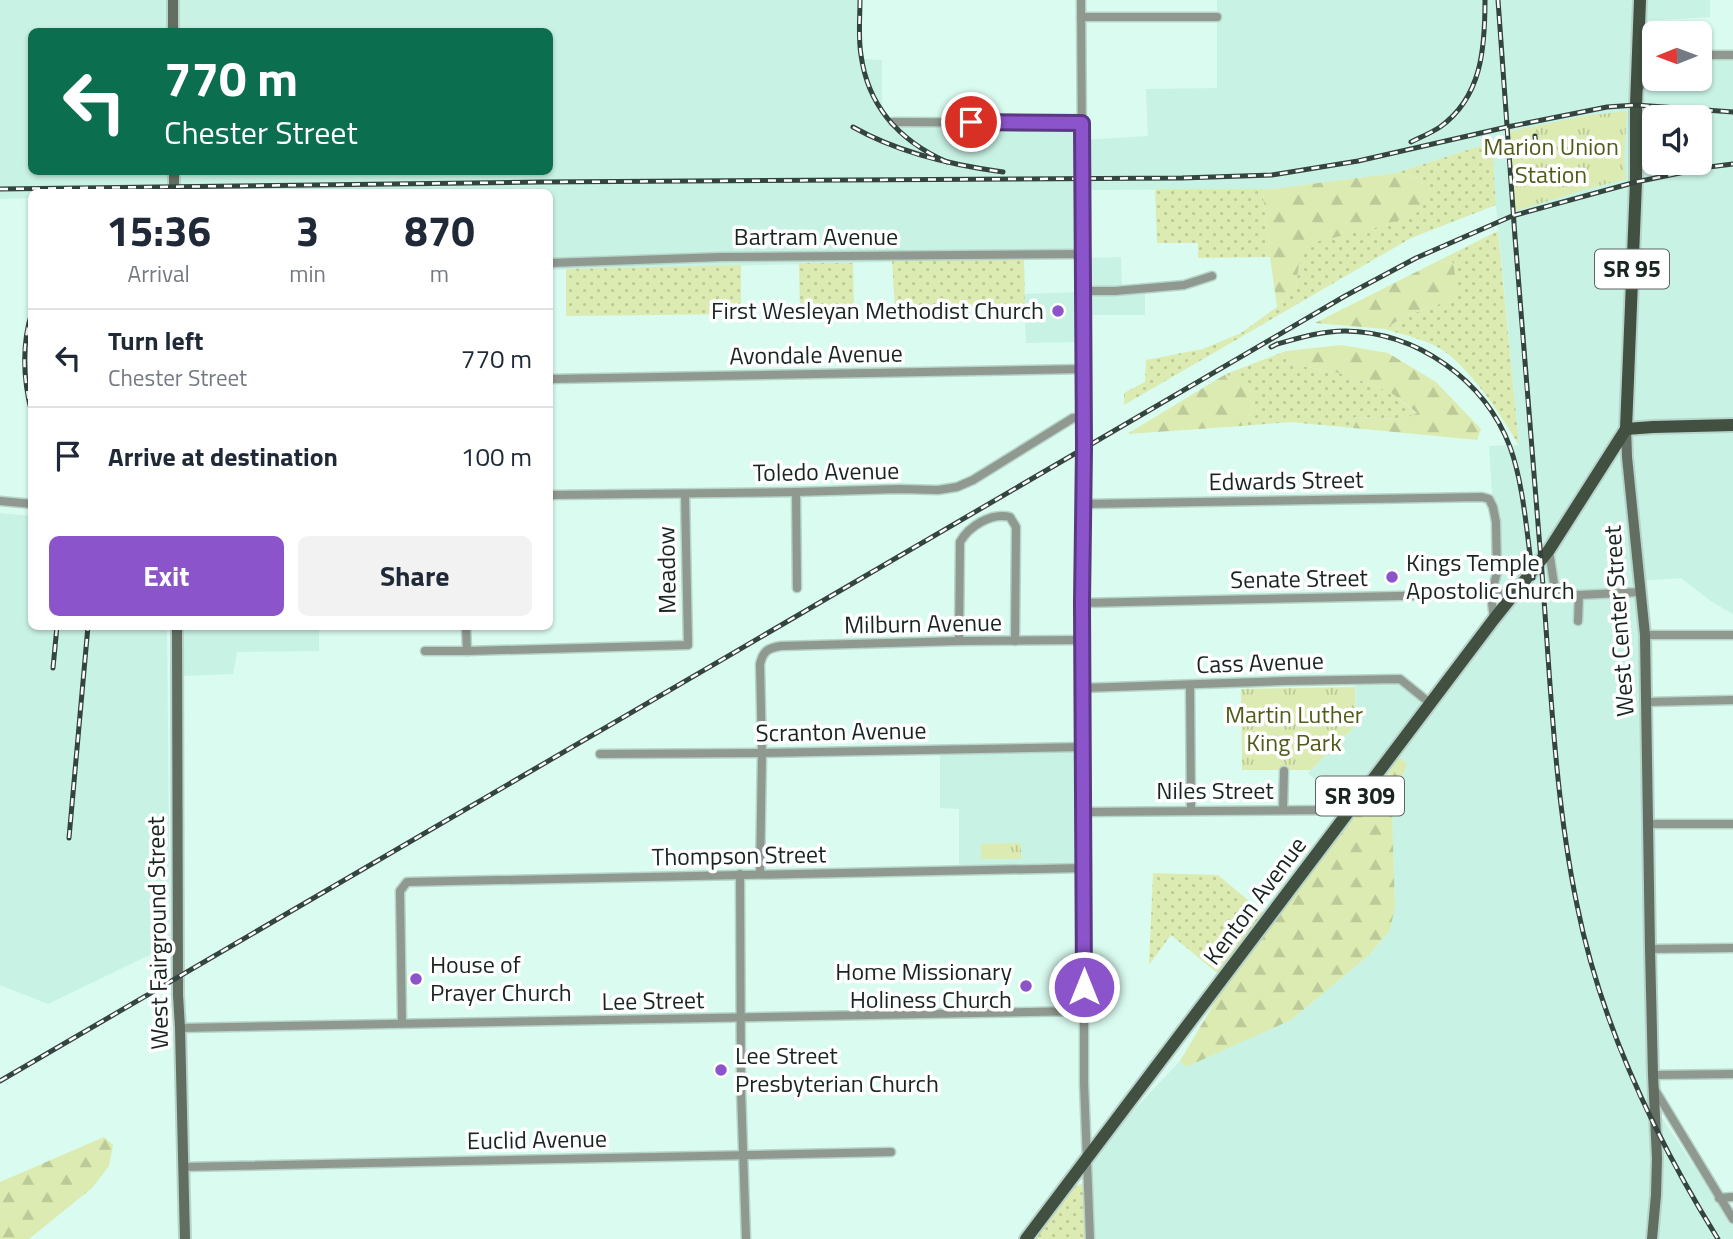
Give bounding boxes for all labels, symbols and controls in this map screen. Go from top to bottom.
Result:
north arrow [1642,21,1712,91]
map controls [1642,21,1712,175]
text: 770 m [164,40,298,115]
icon: left [49,56,140,147]
pin [941,92,1001,152]
icon: arrive [952,103,990,141]
button: sound [1642,105,1712,175]
text: Chester Street [164,108,358,156]
park label: Marion Union Station [1483,128,1619,192]
text: 15:36 [106,198,211,262]
text: 3 [296,198,319,262]
text: 870 [404,198,475,262]
street label: Bartram Avenue [734,218,898,254]
road number: SR 95 [1595,250,1669,288]
text: Arrival [127,256,190,291]
text: min [289,256,326,291]
text: m [430,256,449,291]
place label: First Wesleyan Methodist Church [711,292,1044,328]
marker: First Wesleyan Methodist Church [1050,303,1066,319]
text: Turn left [108,321,203,360]
street label: Avondale Avenue [729,334,903,374]
icon: left [49,339,87,377]
text: 770 m [461,339,532,378]
text: Chester Street [108,360,247,395]
icon: arrive [49,437,87,475]
text: Arrive at destination [108,437,338,476]
text: 100 m [461,437,532,476]
street label: Toledo Avenue [752,452,900,490]
street label: Edwards Street [1208,461,1364,499]
street label: West Center Street [1593,524,1643,718]
street label: Meadow [647,526,685,614]
button: Exit [49,536,284,616]
button: Share [298,536,532,616]
place label: Kings Temple Apostolic Church [1406,544,1575,608]
street label: Senate Street [1230,559,1369,597]
marker: Kings Temple Apostolic Church [1384,569,1400,585]
street label: Milburn Avenue [844,604,1002,642]
street label: Cass Avenue [1195,642,1324,682]
park label: Martin Luther King Park [1225,696,1363,760]
street label: Scranton Avenue [755,712,927,750]
street label: Niles Street [1156,772,1274,808]
road number: SR 309 [1316,776,1404,816]
street label: West Fairground Street [137,815,177,1050]
street label: Kenton Avenue [1194,829,1314,972]
street label: Thompson Street [651,835,827,875]
place label: House of Prayer Church [430,946,572,1010]
position arrow [1047,950,1121,1024]
place label: Home Missionary Holiness Church [835,953,1012,1017]
marker: House of Prayer Church [408,971,424,987]
marker: Home Missionary Holiness Church [1018,978,1034,994]
street label: Lee Street [601,981,705,1019]
place label: Lee Street Presbyterian Church [735,1037,939,1101]
marker: Lee Street Presbyterian Church [713,1062,729,1078]
street label: Euclid Avenue [467,1120,607,1158]

